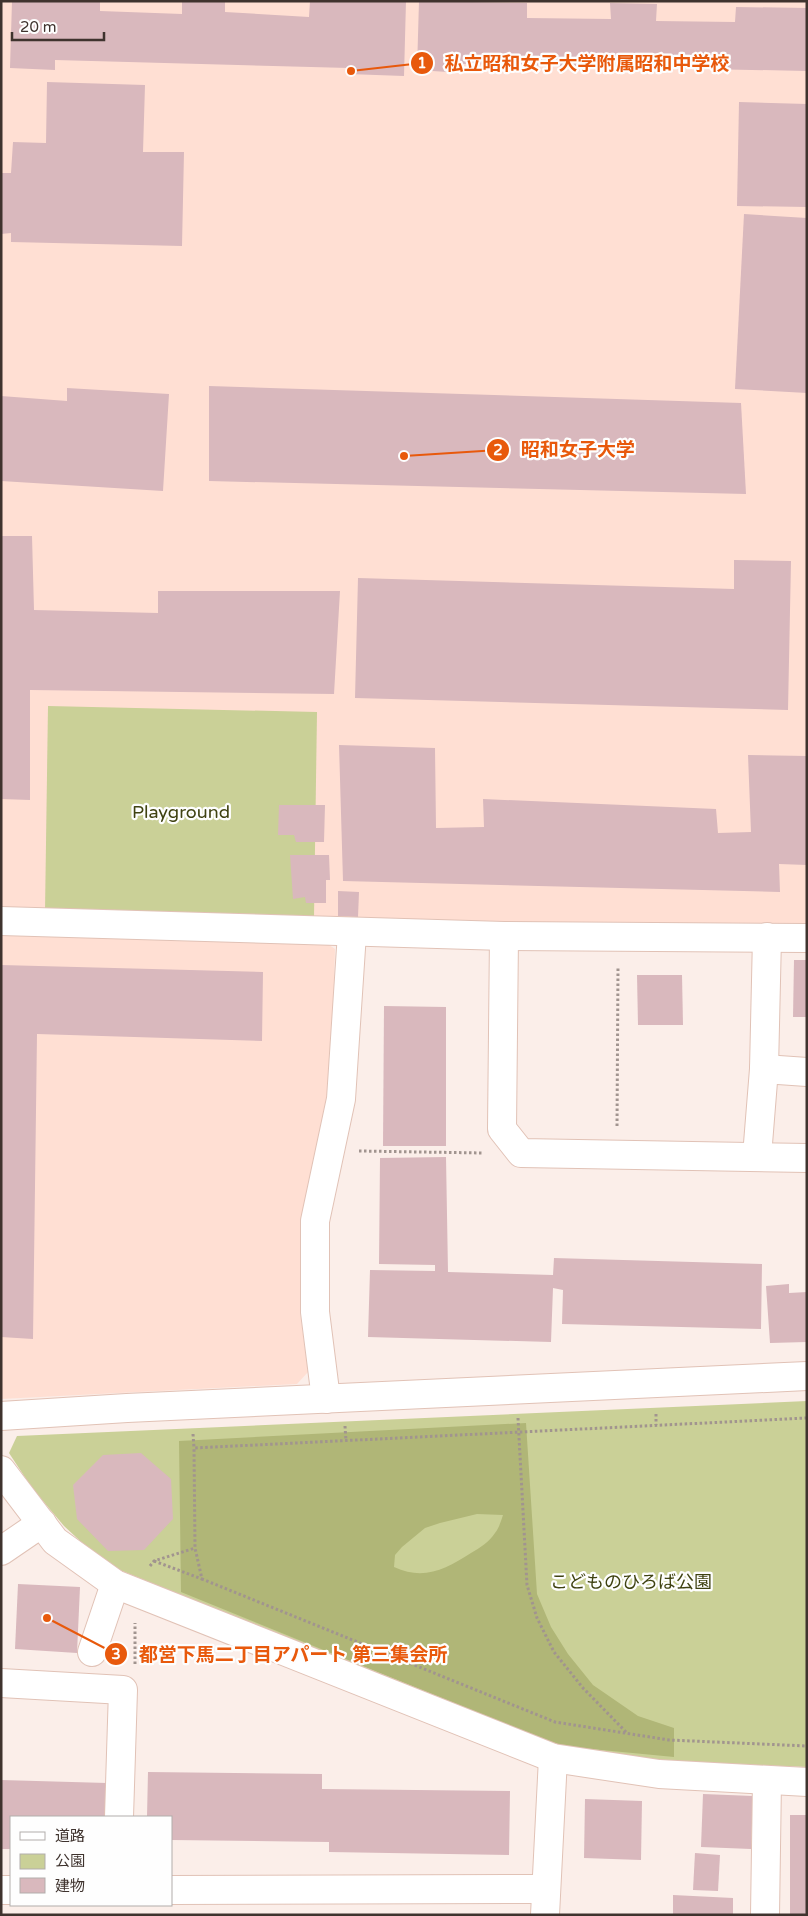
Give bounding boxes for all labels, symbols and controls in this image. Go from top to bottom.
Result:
scale bar [12,10,105,42]
text: 20 m [20,18,57,36]
callout: 私立昭和女子大学附属昭和中学校 [409,46,739,80]
text: 私立昭和女子大学附属昭和中学校 [444,53,730,75]
text: 1 [417,54,427,72]
callout: 昭和女子大学 [486,433,645,467]
text: 昭和女子大学 [521,439,635,461]
text: 2 [493,441,503,459]
park label: Playground [132,801,230,823]
park label: こどものひろば公園 [550,1571,712,1593]
callout: 都営下馬二丁目アパート 第三集会所 [104,1637,458,1671]
text: 都営下馬二丁目アパート 第三集会所 [139,1644,447,1666]
text: 3 [111,1645,121,1663]
legend [10,1816,172,1906]
text: 道路 [55,1827,85,1845]
text: 公園 [55,1852,85,1870]
text: 建物 [55,1877,85,1895]

